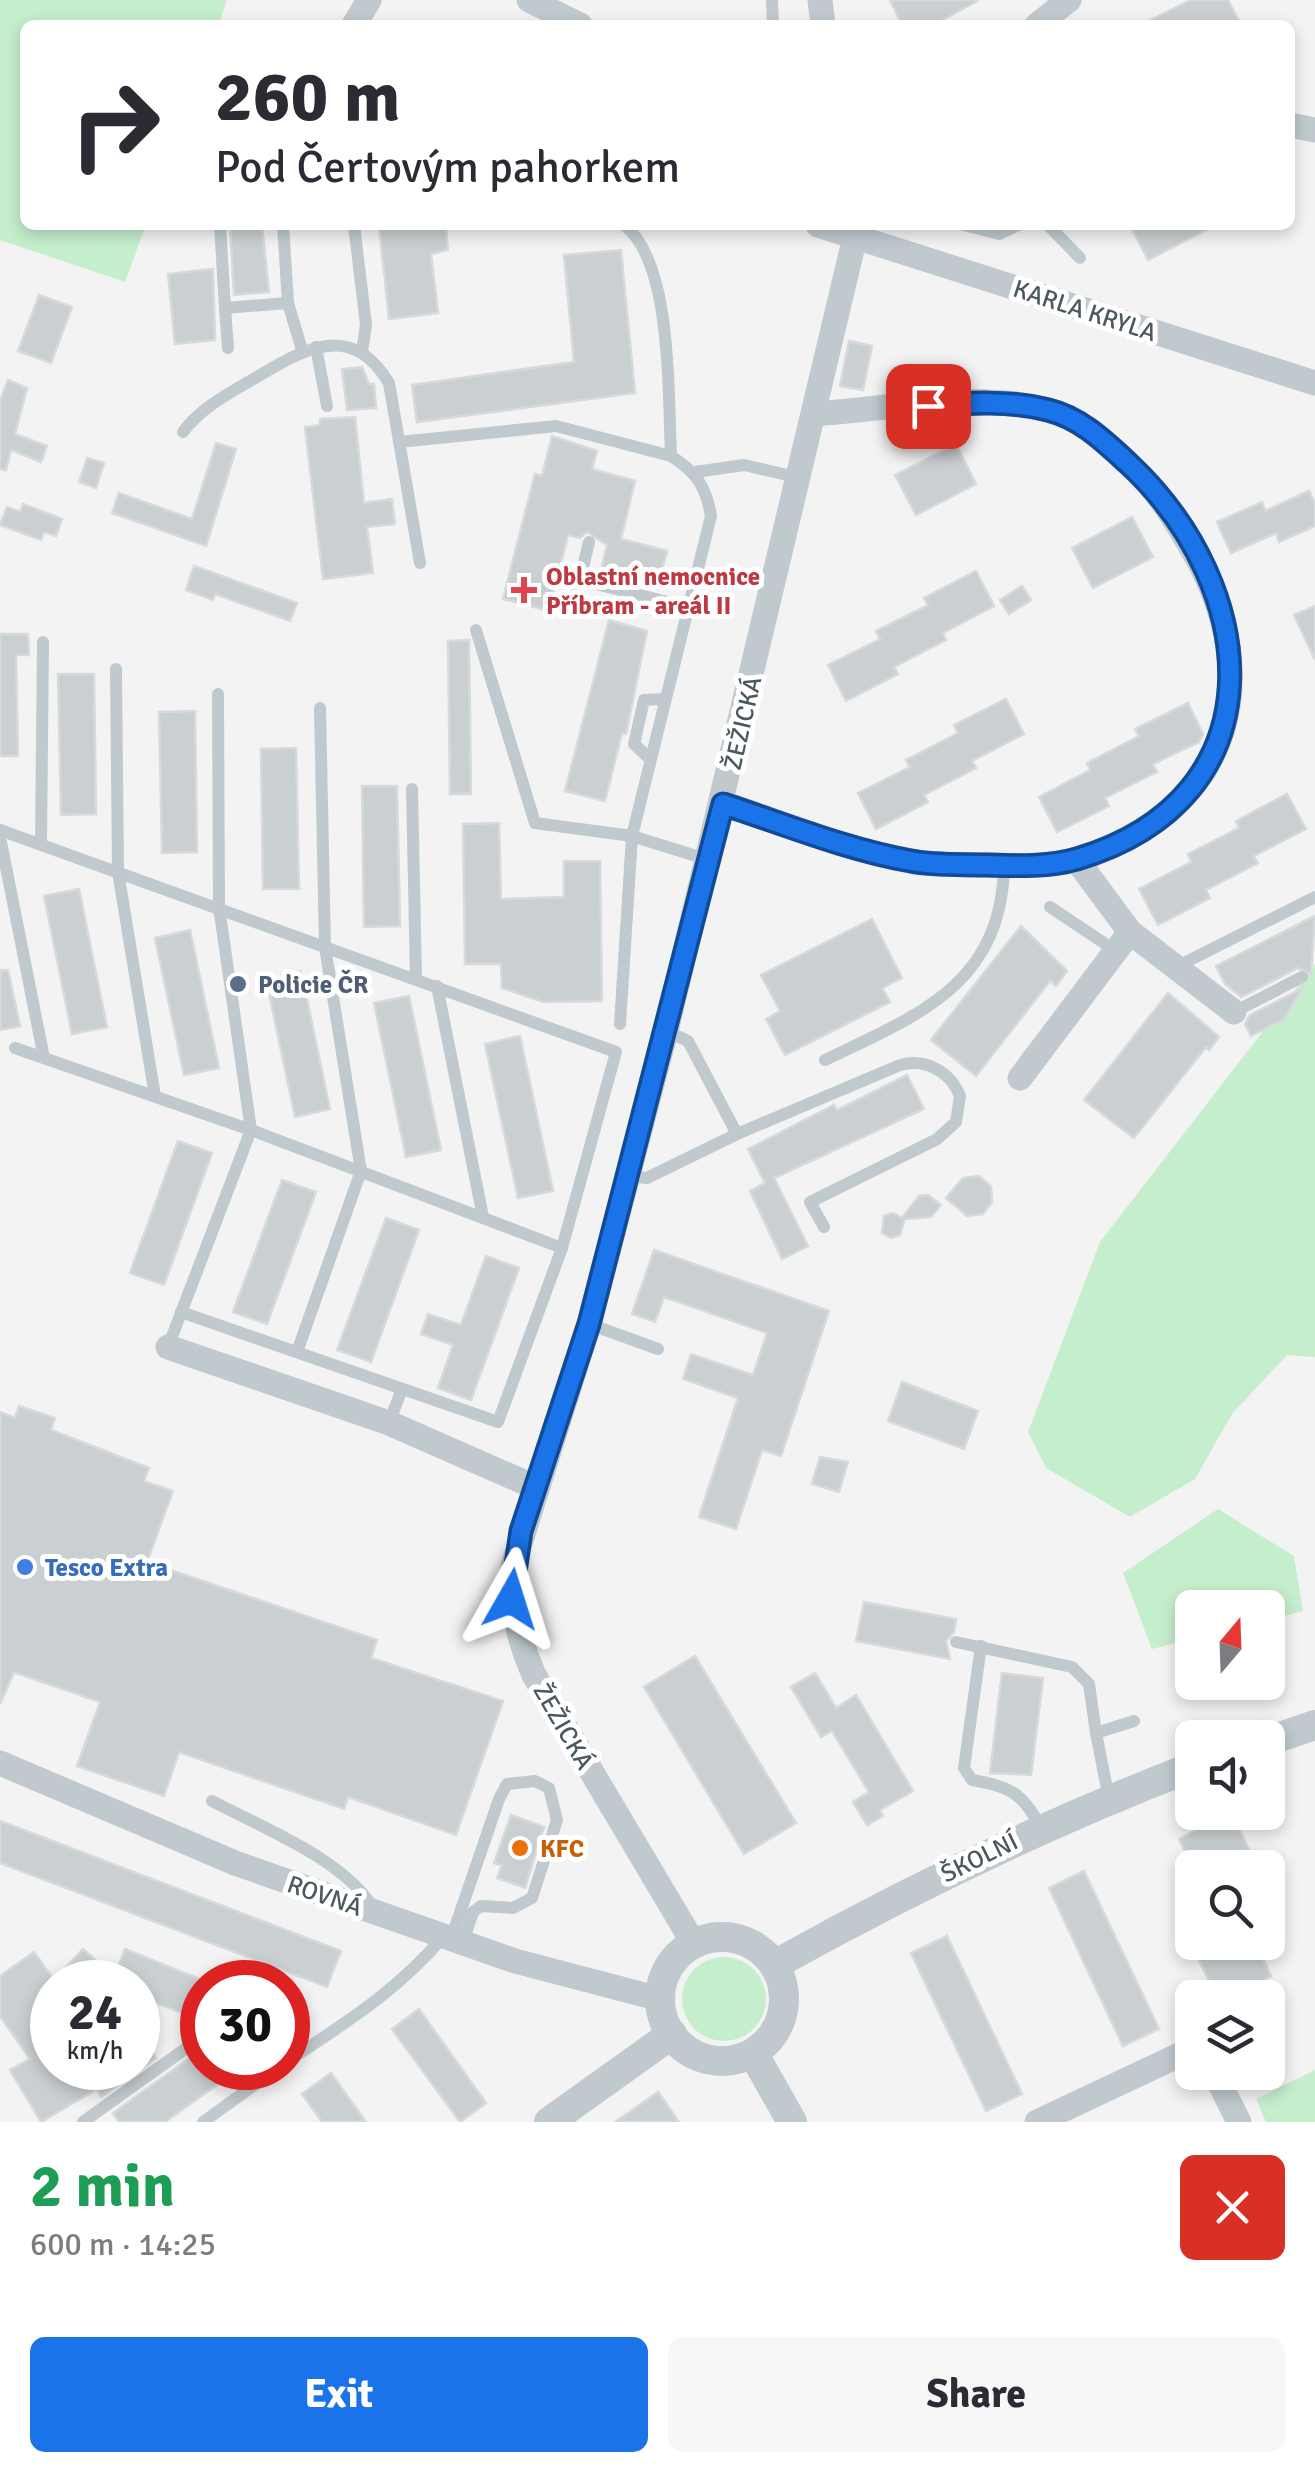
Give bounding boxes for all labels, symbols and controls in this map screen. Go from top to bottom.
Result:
text: 260 m [215,54,400,140]
icon: right [50,60,180,190]
text: Pod Čertovým pahorkem [215,140,680,195]
street label: KARLA KRYLA [1009,273,1160,348]
pin [886,364,971,449]
icon: arrive [901,379,956,434]
place label: Oblastní nemocnice Příbram - areál II [546,561,760,621]
marker: Oblastní nemocnice Příbram - areál II [511,577,537,603]
street label: ŽEŽICKÁ [717,673,768,773]
place label: Policie ČR [258,969,369,1000]
marker: Policie ČR [227,973,249,995]
position arrow [459,1547,563,1651]
place label: Tesco Extra [45,1552,168,1583]
marker: Tesco Extra [14,1556,36,1578]
north arrow [1175,1590,1285,1700]
map controls [1175,1590,1285,2090]
street label: ŽEŽICKÁ [526,1677,601,1775]
button: sound [1175,1720,1285,1830]
street label: ŠKOLNÍ [936,1825,1024,1889]
place label: KFC [540,1833,584,1864]
marker: KFC [509,1837,531,1859]
button: search [1175,1850,1285,1960]
street label: ROVNÁ [283,1868,366,1923]
speed limit sign: 30 [180,1960,310,2090]
button: layers [1175,1980,1285,2090]
text: 24 [68,1982,122,2044]
text: km/h [67,2035,123,2066]
text: 2 min [30,2150,175,2224]
button: close [1180,2155,1285,2260]
text: 600 m · 14:25 [30,2225,216,2264]
button: Exit [30,2337,648,2452]
button: Share [668,2337,1285,2452]

